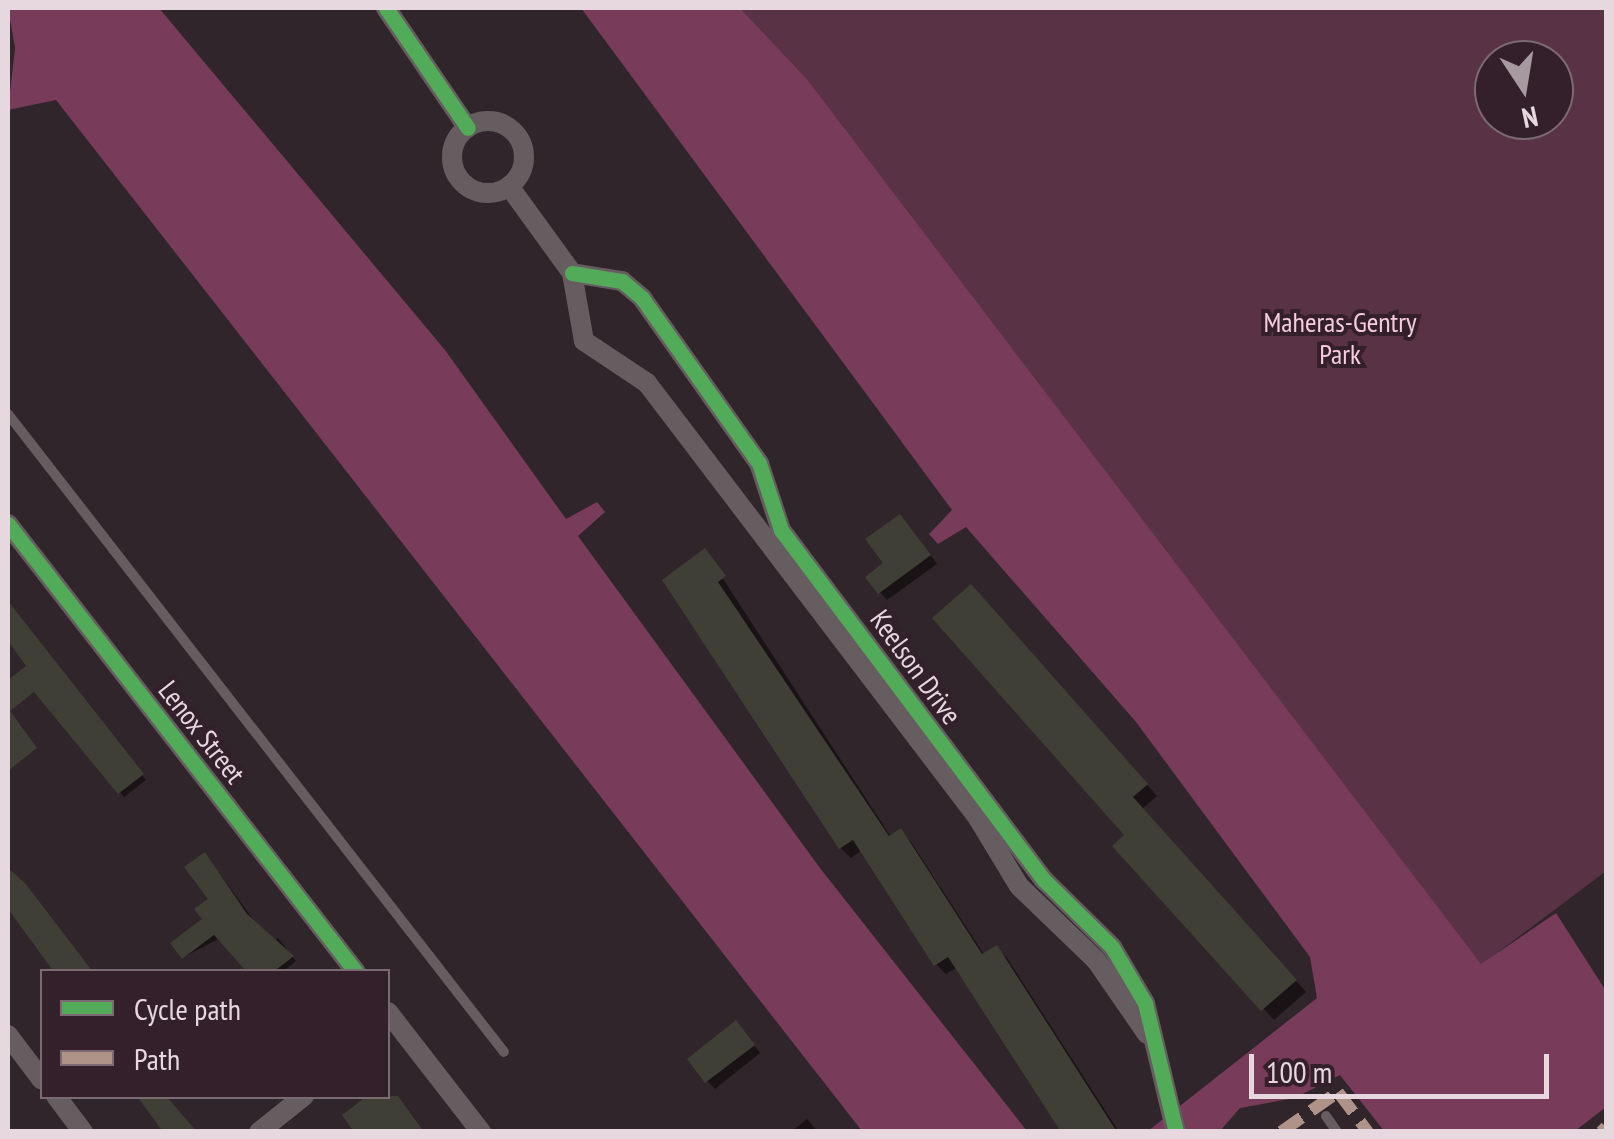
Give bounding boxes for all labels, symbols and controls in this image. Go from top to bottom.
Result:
north arrow [1474,40,1574,140]
text: N [1519,98,1541,138]
park label: Maheras-Gentry Park [1264,305,1416,371]
street label: Keelson Drive [863,603,969,731]
street label: Lenox Street [151,674,253,790]
legend [40,969,390,1099]
text: Cycle path [134,989,241,1028]
scale bar [1254,1034,1554,1096]
text: Path [134,1039,180,1078]
text: 100 m [1266,1052,1332,1091]

